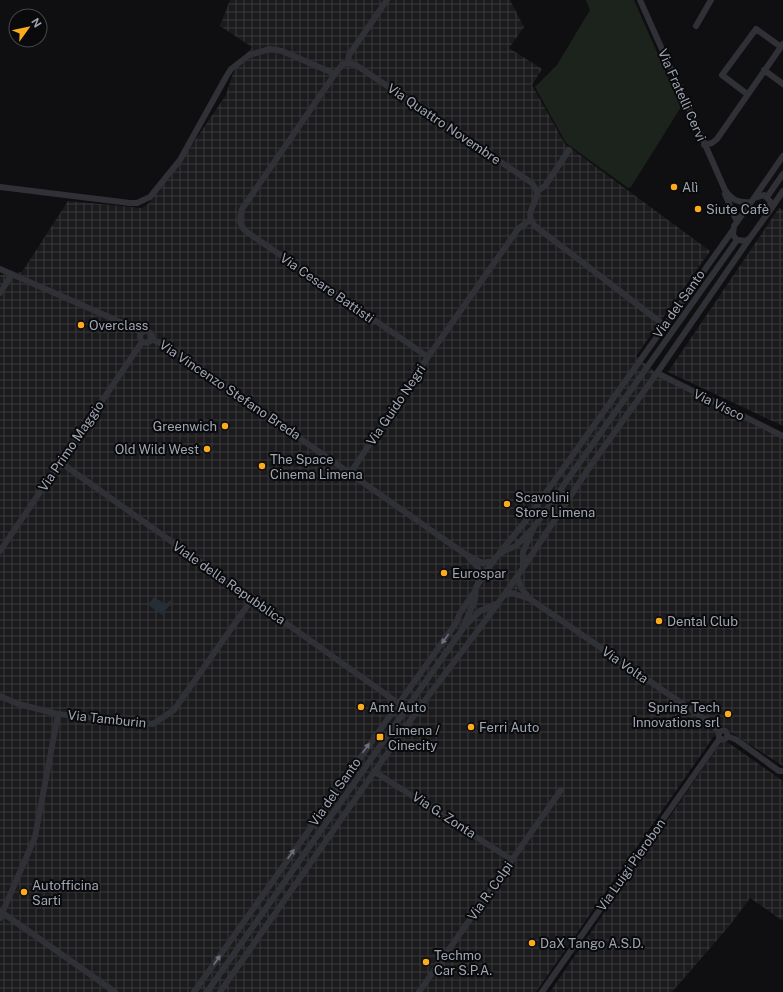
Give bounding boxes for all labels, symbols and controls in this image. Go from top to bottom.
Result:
north arrow [8,8,48,48]
text: N [29,16,44,29]
street label: Via Fratelli Cervi [655,47,709,143]
street label: Via Quattro Novembre [385,80,503,168]
place label: Alì [682,180,698,195]
marker: Alì [669,182,679,192]
place label: Siute Cafè [706,202,769,217]
marker: Siute Cafè [693,204,703,214]
street label: Via Cesare Battisti [277,250,377,326]
street label: Via del Santo [650,267,708,341]
place label: Overclass [89,318,148,333]
marker: Overclass [76,320,86,330]
street label: Via Vincenzo Stefano Breda [157,337,303,443]
street label: Via Guido Negri [363,362,429,448]
street label: Via Visco [691,386,747,424]
street label: Via Primo Maggio [35,398,107,494]
place label: Greenwich [153,419,217,434]
marker: Greenwich [220,421,230,431]
place label: Old Wild West [115,442,199,457]
marker: Old Wild West [202,444,212,454]
place label: The Space Cinema Limena [270,452,363,482]
marker: The Space Cinema Limena [257,461,267,471]
place label: Scavolini Store Limena [515,490,595,520]
marker: Scavolini Store Limena [502,499,512,509]
street label: Viale della Repubblica [170,538,288,628]
place label: Eurospar [452,566,506,581]
marker: Eurospar [439,568,449,578]
place label: Dental Club [667,614,738,629]
marker: Dental Club [654,616,664,626]
one-way arrow [441,634,449,644]
street label: Via Volta [599,644,651,686]
place label: Amt Auto [369,700,426,715]
place label: Spring Tech Innovations srl [632,700,720,730]
marker: Amt Auto [356,702,366,712]
street label: Via Tamburin [67,707,147,731]
marker: Spring Tech Innovations srl [723,709,733,719]
place label: Ferri Auto [479,720,539,735]
marker: Ferri Auto [466,722,476,732]
place label: Limena / Cinecity [388,723,440,753]
marker: Limena / Cinecity [375,732,385,742]
one-way arrow [362,742,371,753]
street label: Via del Santo [306,755,364,829]
street label: Via G. Zonta [409,789,479,841]
street label: Via Luigi Pierobon [594,816,668,914]
one-way arrow [287,849,295,859]
street label: Via R. Colpi [464,859,516,923]
place label: Autofficina Sarti [32,878,99,908]
marker: Autofficina Sarti [19,887,29,897]
place label: DaX Tango A.S.D. [540,936,644,951]
marker: DaX Tango A.S.D. [527,938,537,948]
place label: Techmo Car S.P.A. [434,948,492,978]
one-way arrow [213,955,221,965]
marker: Techmo Car S.P.A. [421,957,431,967]

